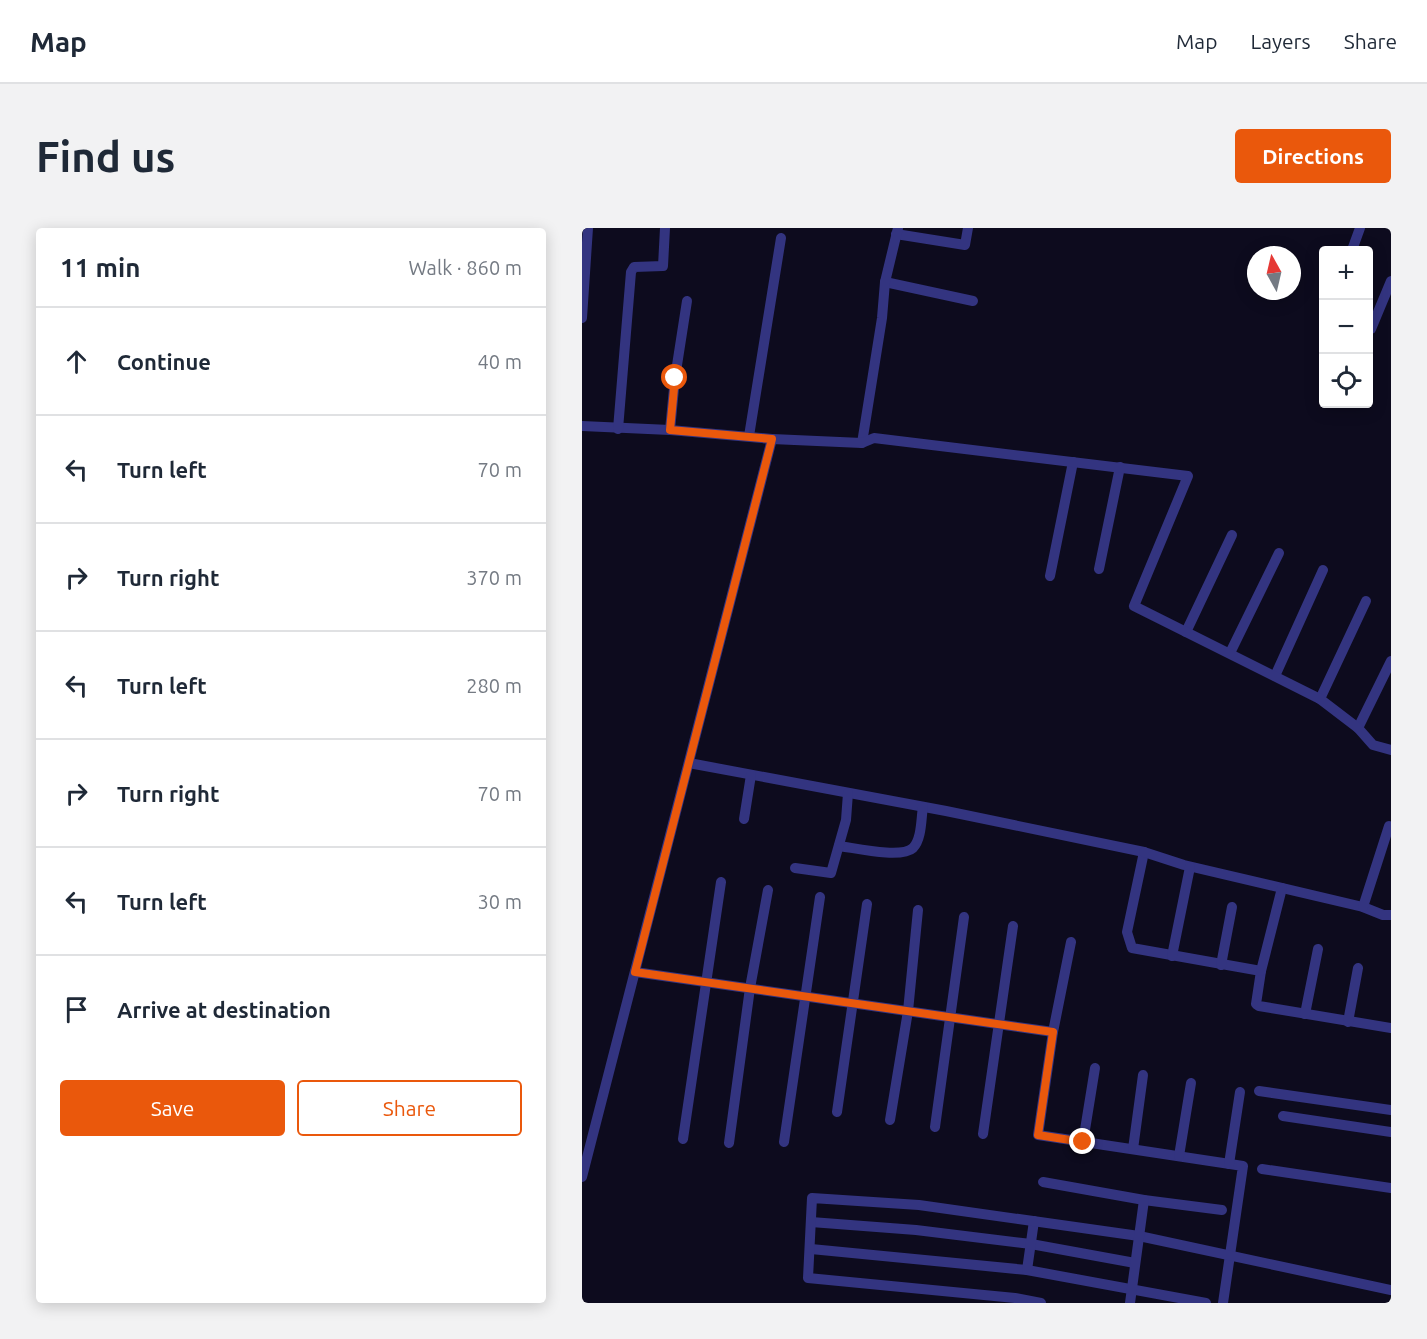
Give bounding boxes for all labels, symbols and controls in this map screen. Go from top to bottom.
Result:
text: Map [30,26,87,57]
text: Map [1176,29,1217,53]
text: Layers [1250,29,1311,53]
text: Share [1344,29,1397,53]
button: Directions [1235,129,1391,183]
text: Find us [36,133,175,180]
north arrow [1247,246,1301,300]
map controls [1319,246,1373,408]
button: + [1319,246,1373,300]
text: 11 min [60,253,140,282]
text: Walk · 860 m [409,256,522,279]
button: − [1319,300,1373,354]
icon: ahead [60,345,93,378]
text: Continue [117,349,211,374]
text: 40 m [478,350,522,373]
button: locate [1319,354,1373,408]
route start [661,364,687,390]
icon: left [60,453,93,486]
text: Turn left [117,457,207,482]
text: 70 m [478,458,522,481]
icon: right [60,561,93,594]
text: Turn right [117,565,219,590]
text: 370 m [466,566,522,589]
icon: left [60,669,93,702]
text: Turn left [117,673,207,698]
text: 280 m [466,674,522,697]
icon: right [60,777,93,810]
text: Turn right [117,781,219,806]
text: 70 m [478,782,522,805]
icon: left [60,885,93,918]
text: Turn left [117,889,207,914]
text: 30 m [478,890,522,913]
icon: arrive [60,993,93,1026]
text: Arrive at destination [117,997,331,1022]
button: Save [60,1080,285,1136]
button: Share [297,1080,522,1136]
route end [1069,1128,1095,1154]

